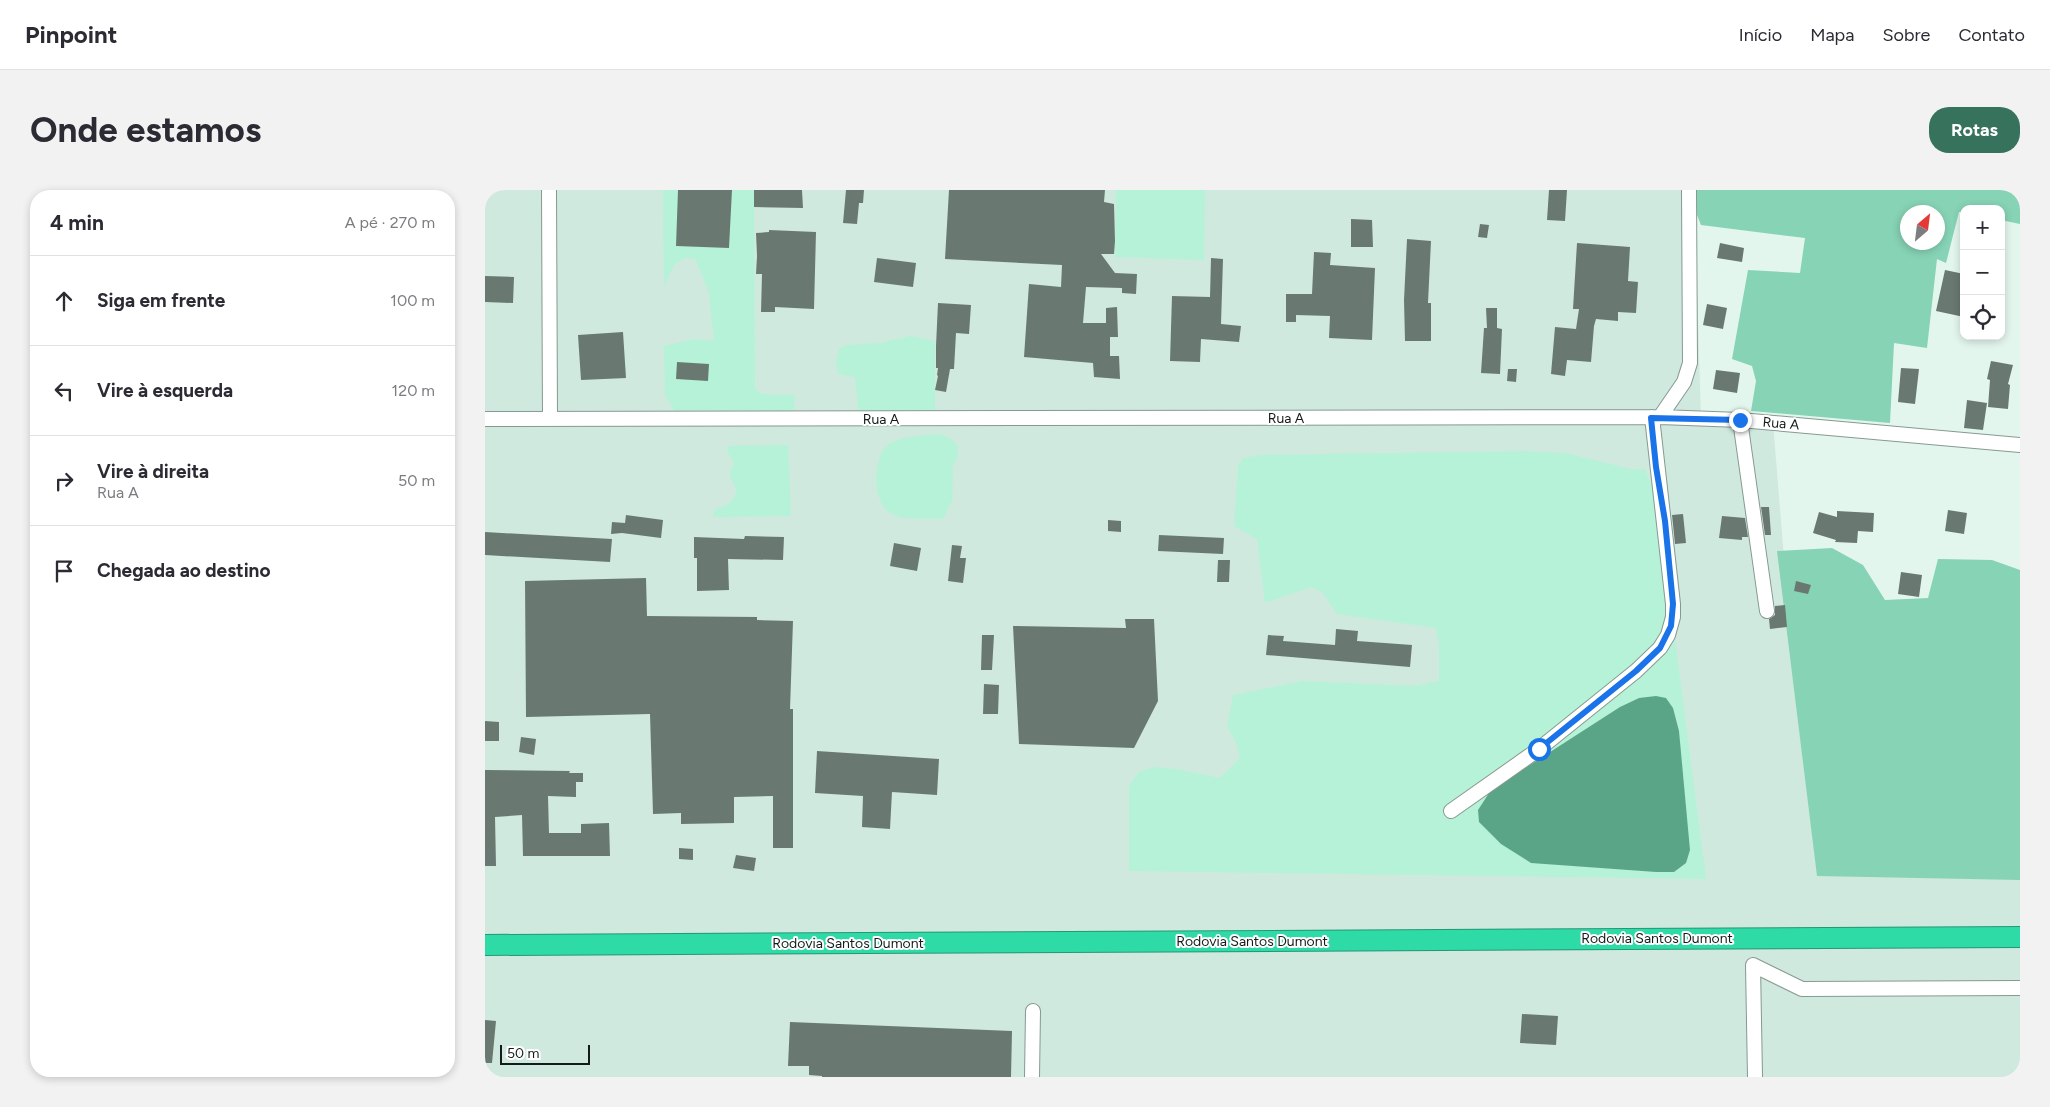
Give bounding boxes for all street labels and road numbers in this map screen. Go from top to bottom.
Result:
street label: Rua A [1268,410,1305,427]
street label: Rua A [863,411,900,428]
street label: Rua A [1762,413,1800,434]
street label: Rodovia Santos Dumont [1581,930,1733,947]
street label: Rodovia Santos Dumont [1176,933,1328,950]
street label: Rodovia Santos Dumont [772,935,924,952]

